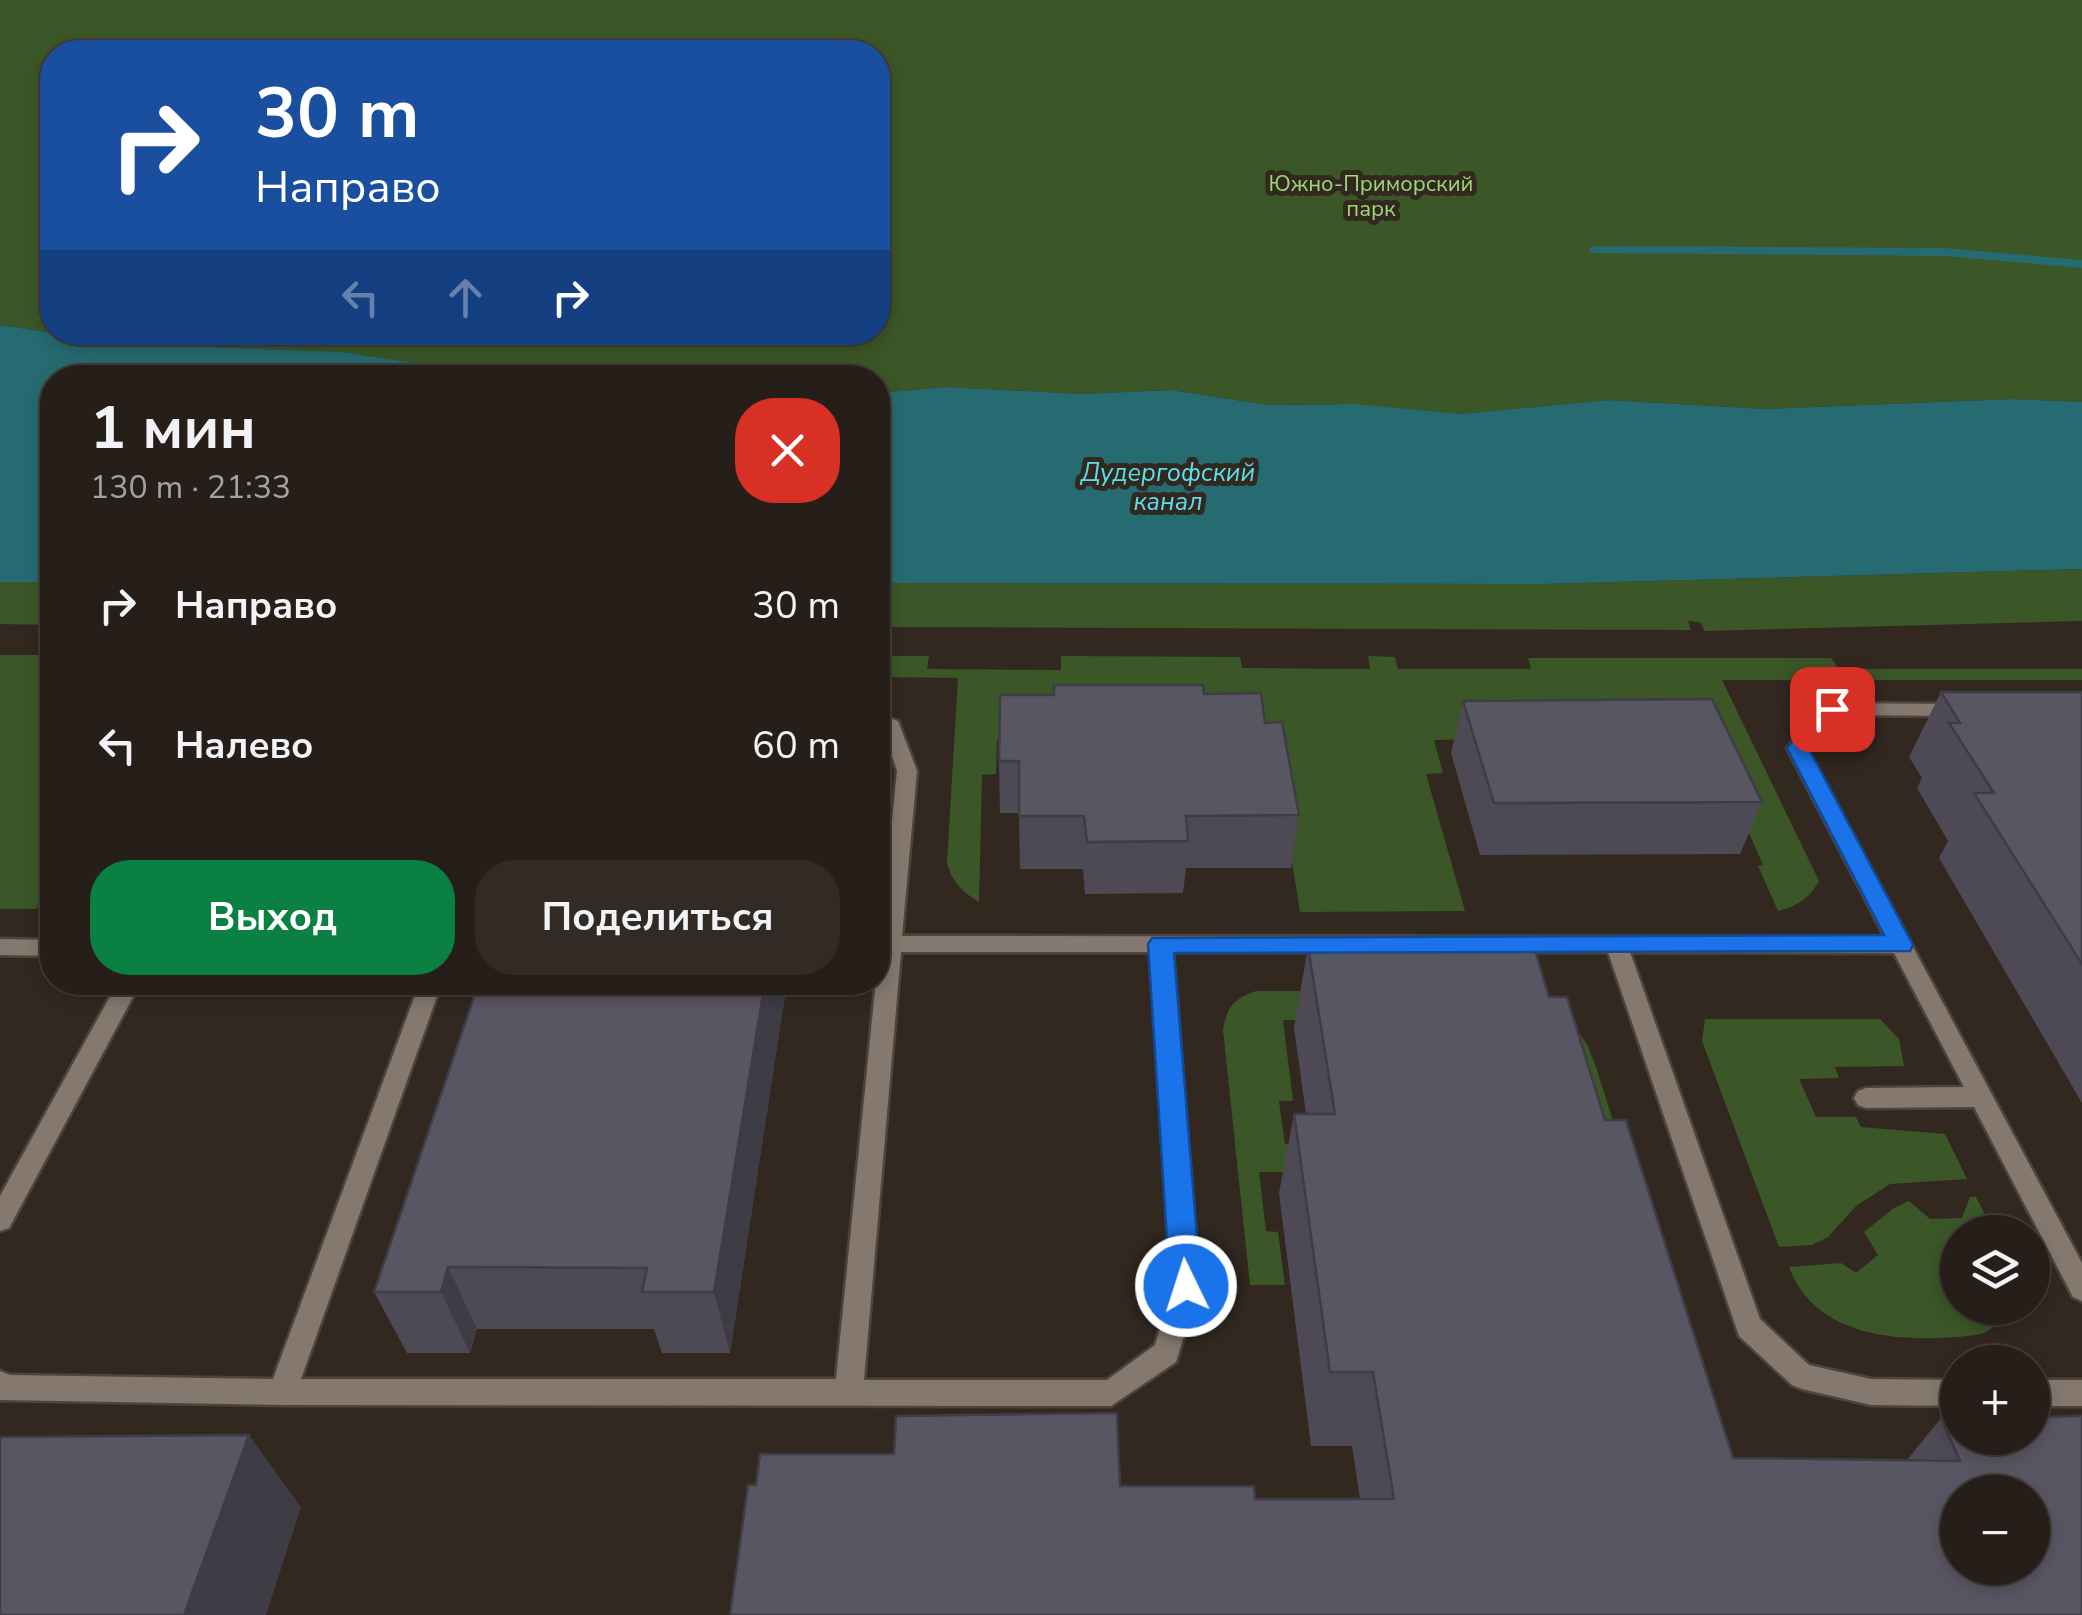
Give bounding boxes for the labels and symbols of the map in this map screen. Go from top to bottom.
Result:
park label: Южно-Приморский парк [1269,169,1473,224]
water label: Дудергофский канал [1079,456,1255,519]
pin [1790,667,1875,752]
position arrow [1134,1234,1238,1338]

